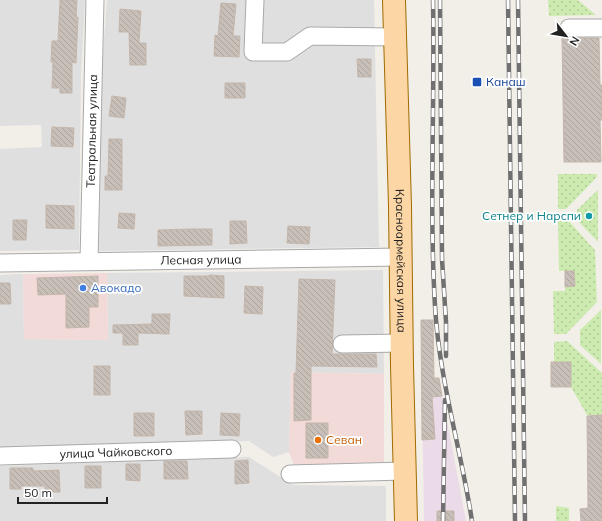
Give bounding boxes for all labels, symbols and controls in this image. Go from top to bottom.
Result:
north arrow [546,16,586,56]
text: N [566,34,583,48]
street label: Театральная улица [83,74,100,188]
place label: Канаш [486,74,526,89]
marker: Канаш [471,76,483,88]
street label: Красноармейская улица [393,189,410,333]
place label: Сетнер и Нарспи [482,208,581,223]
marker: Сетнер и Нарспи [584,211,594,221]
street label: Лесная улица [160,251,242,268]
place label: Авокадо [91,280,142,295]
marker: Авокадо [78,283,88,293]
place label: Севан [326,432,362,447]
marker: Севан [313,435,323,445]
street label: улица Чайковского [59,443,173,461]
scale bar [18,479,107,505]
text: 50 m [24,485,52,500]

